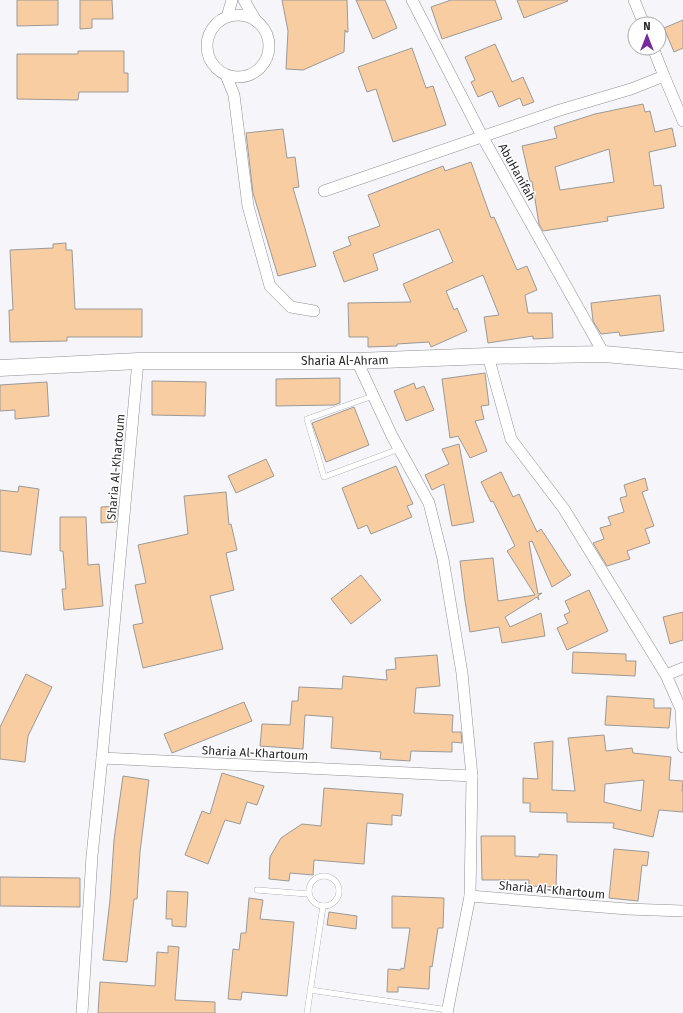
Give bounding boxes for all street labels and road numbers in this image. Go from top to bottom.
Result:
street label: AbuHanifah [496,141,538,203]
street label: Sharia Al-Ahram [301,353,389,368]
street label: Sharia Al-Khartoum [104,413,128,521]
street label: Sharia Al-Khartoum [201,743,309,763]
street label: Sharia Al-Khartoum [498,878,606,902]

